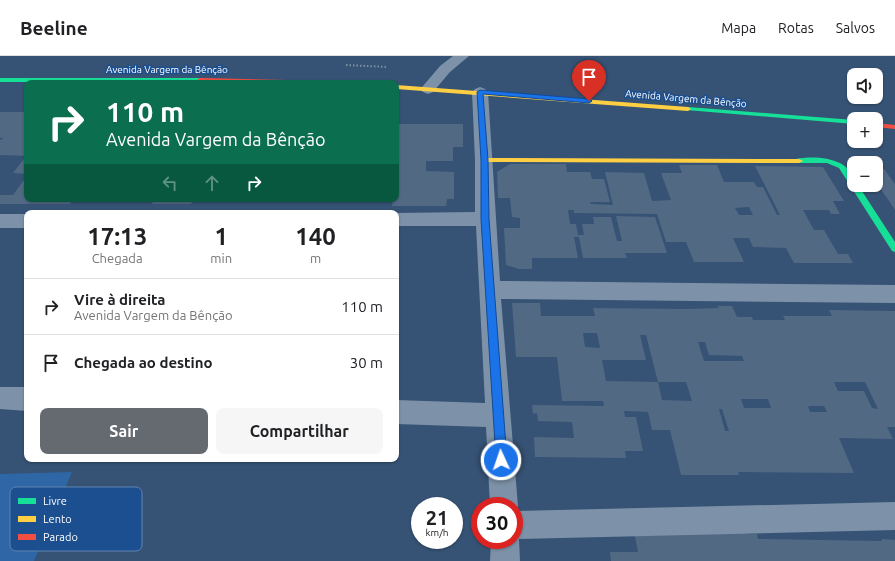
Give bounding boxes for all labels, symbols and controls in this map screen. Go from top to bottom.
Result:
text: Beeline [20,17,88,39]
text: Mapa [721,20,756,36]
text: Rotas [778,20,814,36]
text: Salvos [836,20,875,36]
pin [572,60,606,101]
street label: Avenida Vargem da Bênção [106,64,228,75]
icon: arrive [578,66,600,88]
map controls [847,68,883,192]
button: sound [847,68,883,104]
street label: Avenida Vargem da Bênção [625,88,747,109]
icon: right [40,96,92,148]
text: 110 m [106,96,184,127]
button: + [847,112,883,148]
text: Avenida Vargem da Bênção [106,129,325,149]
button: − [847,156,883,192]
icon: left [159,172,181,194]
icon: ahead [201,172,223,194]
icon: right [243,172,265,194]
text: 17:13 [87,223,147,250]
text: 1 [214,223,228,250]
text: 140 [295,223,336,250]
text: Chegada [92,251,143,265]
text: min [210,251,232,265]
text: m [310,251,321,265]
text: Vire à direita [74,291,166,308]
icon: right [40,296,62,318]
text: 110 m [341,298,383,315]
text: Avenida Vargem da Bênção [74,308,233,322]
icon: arrive [40,352,62,374]
text: Chegada ao destino [74,354,213,371]
text: 30 m [350,354,383,371]
button: Sair [40,408,208,454]
button: Compartilhar [216,408,383,454]
position arrow [480,439,522,481]
legend [10,487,142,551]
text: Livre [43,495,67,507]
speed limit sign: 30 [471,497,523,549]
text: 21 [426,506,448,529]
text: Lento [43,513,72,525]
text: km/h [425,527,449,538]
text: Parado [43,531,78,543]

